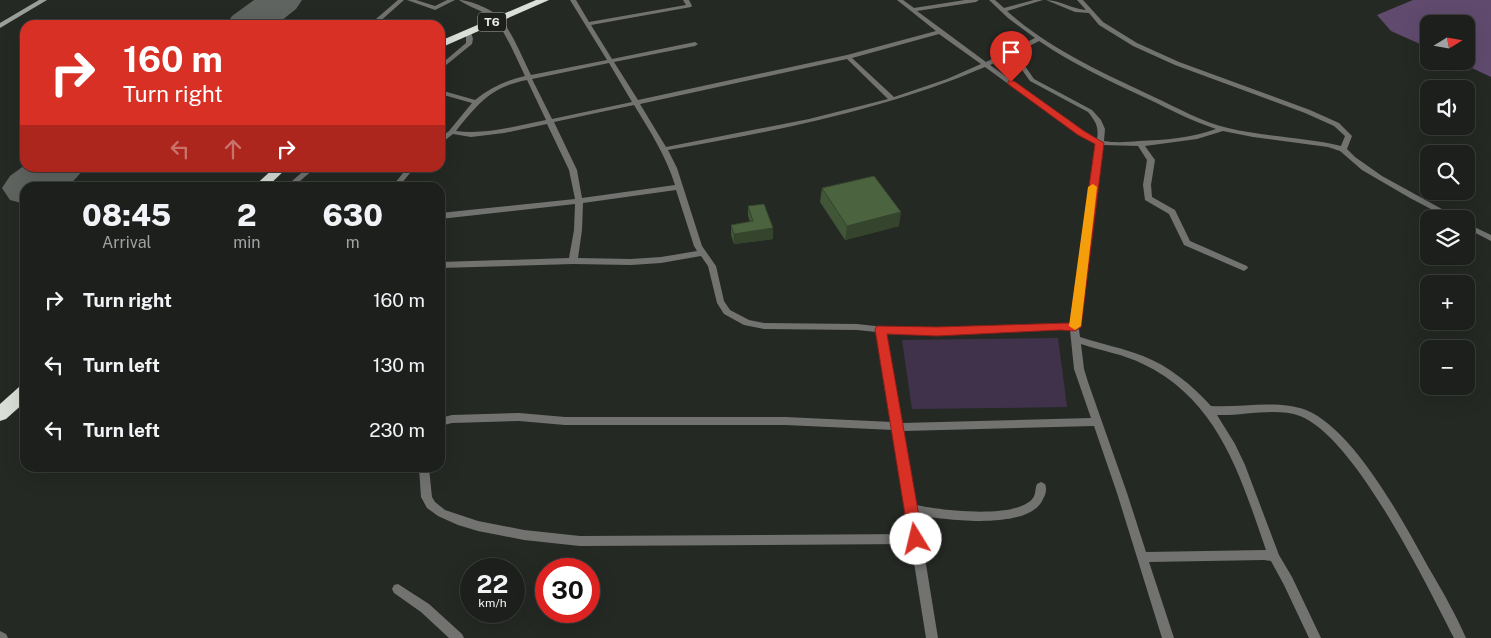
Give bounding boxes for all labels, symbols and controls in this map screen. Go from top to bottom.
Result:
road number: T6 [478,13,506,32]
north arrow [1420,15,1475,70]
map controls [1420,15,1475,395]
pin [990,31,1032,82]
icon: arrive [997,38,1025,66]
text: 160 m [123,39,223,80]
icon: right [40,40,105,105]
button: sound [1420,80,1475,135]
text: Turn right [123,81,223,107]
icon: left [166,135,194,163]
icon: ahead [219,135,247,163]
icon: right [272,135,300,163]
button: search [1420,145,1475,200]
text: 08:45 [82,197,171,233]
text: 2 [237,197,257,233]
text: 630 [323,197,383,233]
button: layers [1420,210,1475,265]
text: Arrival [102,233,151,252]
text: min [233,233,260,252]
text: m [346,233,360,252]
button: + [1420,275,1475,330]
icon: right [40,286,68,314]
text: Turn right [83,289,172,311]
text: 160 m [373,289,425,311]
button: − [1420,340,1475,395]
icon: left [40,351,68,379]
text: Turn left [83,354,160,376]
text: 130 m [373,354,425,376]
icon: left [40,416,68,444]
text: Turn left [83,419,160,441]
text: 230 m [369,419,425,441]
position arrow [889,512,941,564]
speed limit sign: 30 [535,558,600,623]
text: 22 [477,569,508,599]
text: km/h [478,596,507,610]

